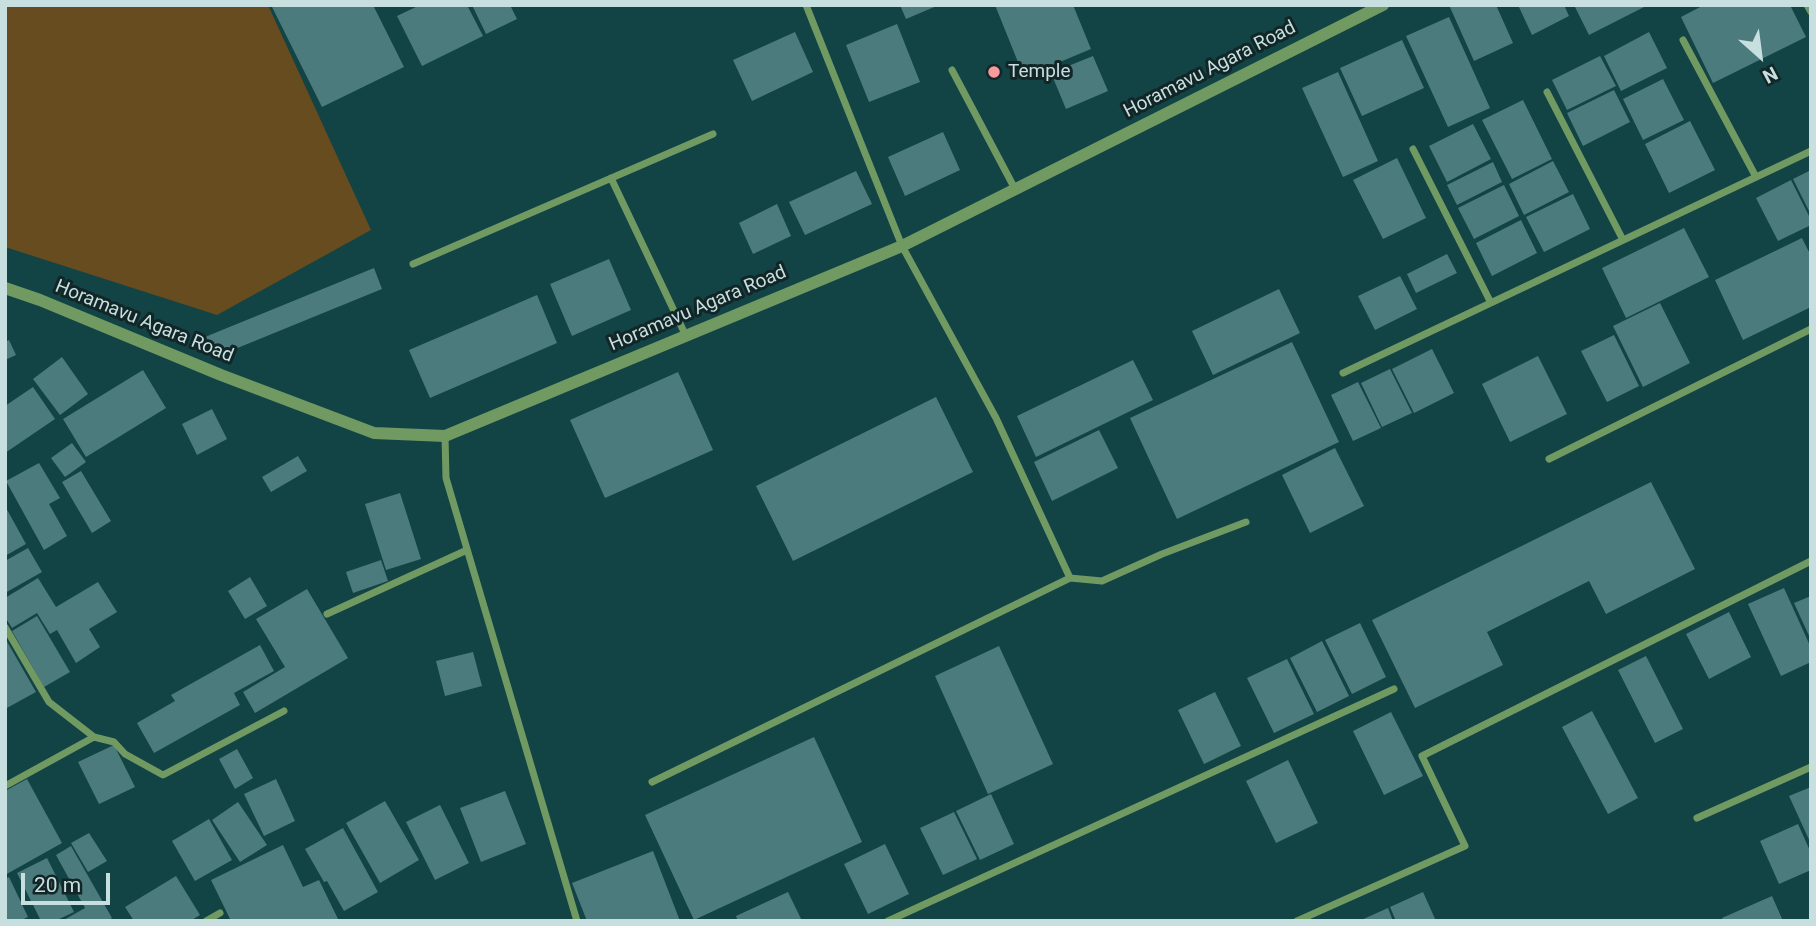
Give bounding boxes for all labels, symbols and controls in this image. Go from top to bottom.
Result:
street label: Horamavu Agara Road [1120,17,1300,123]
north arrow [1725,21,1795,91]
place label: Temple [1008,61,1071,83]
text: N [1759,62,1781,88]
marker: Temple [986,64,1002,80]
street label: Horamavu Agara Road [606,261,790,357]
street label: Horamavu Agara Road [52,276,236,368]
scale bar [24,860,114,904]
text: 20 m [34,873,81,897]

